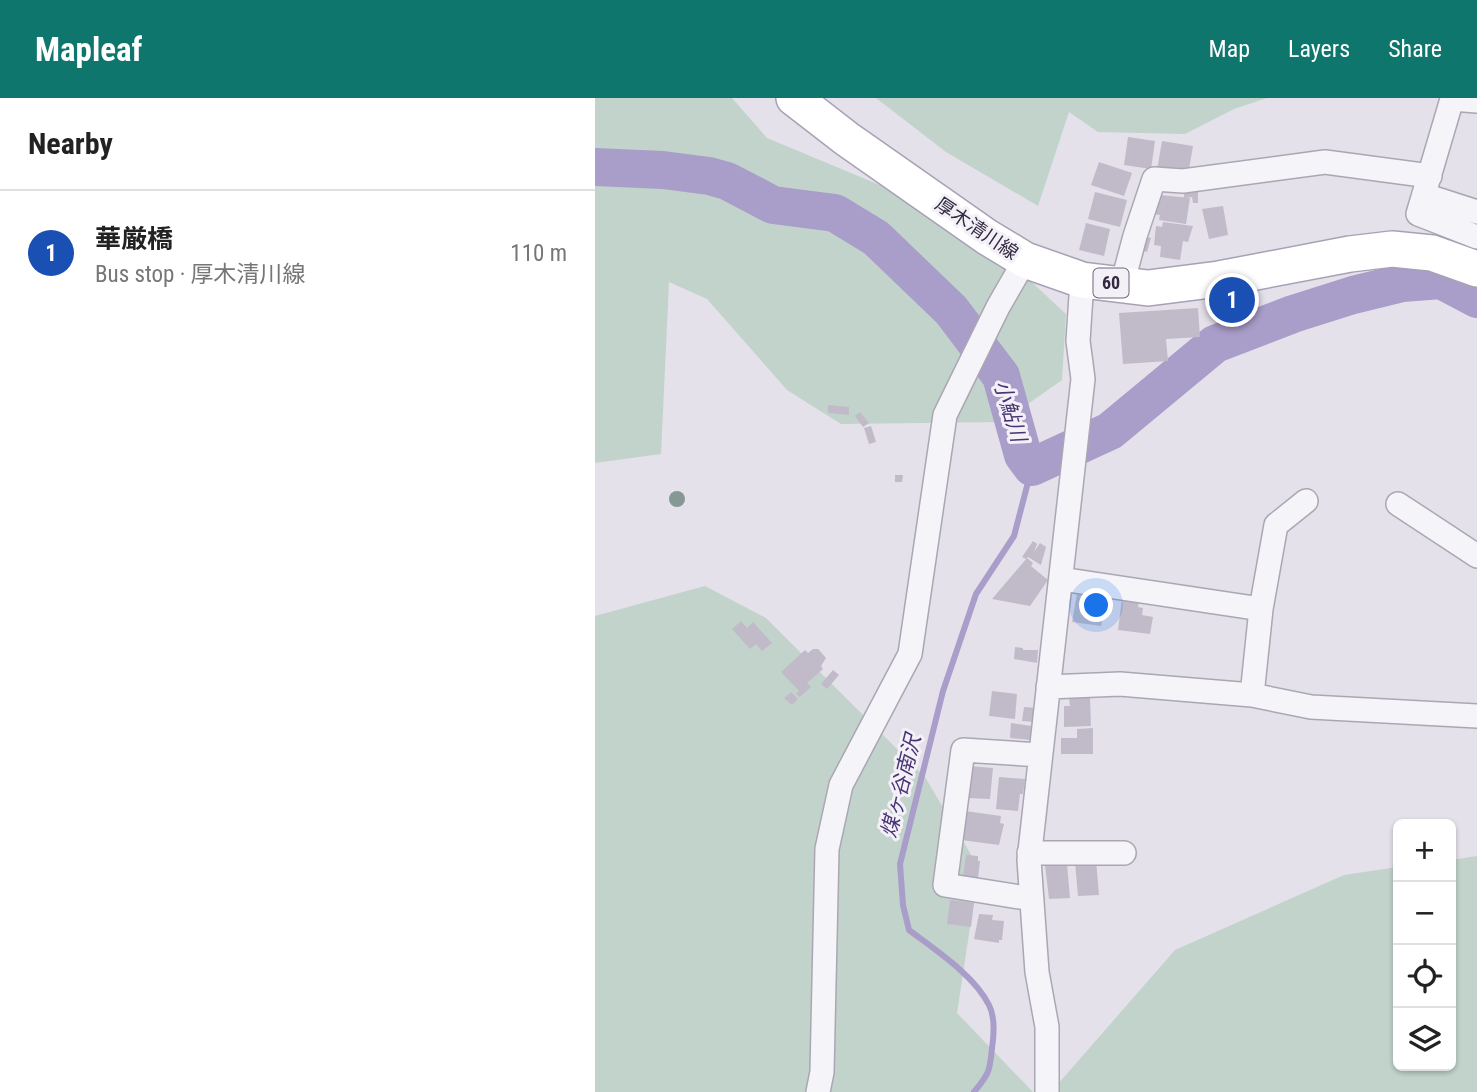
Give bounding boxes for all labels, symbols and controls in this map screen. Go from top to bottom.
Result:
text: Mapleaf [35,30,142,69]
text: Map [1209,35,1250,63]
text: Layers [1288,35,1350,63]
text: Share [1388,35,1442,63]
text: Nearby [28,126,113,161]
street label: 厚木清川線 [931,192,1023,265]
text: 華厳橋 [95,224,173,254]
text: 1 [45,240,57,267]
text: 110 m [510,240,567,267]
text: Bus stop · 厚木清川線 [95,261,306,288]
road number: 60 [1093,268,1129,298]
pin: 1 [1209,274,1255,326]
water label: 小鮎川 [989,377,1031,447]
your location [1079,588,1113,622]
water label: 煤ヶ谷南沢 [877,729,926,840]
map controls [1393,819,1456,1071]
button: + [1393,819,1456,882]
button: − [1393,882,1456,945]
button: locate [1393,945,1456,1008]
button: layers [1393,1008,1456,1071]

